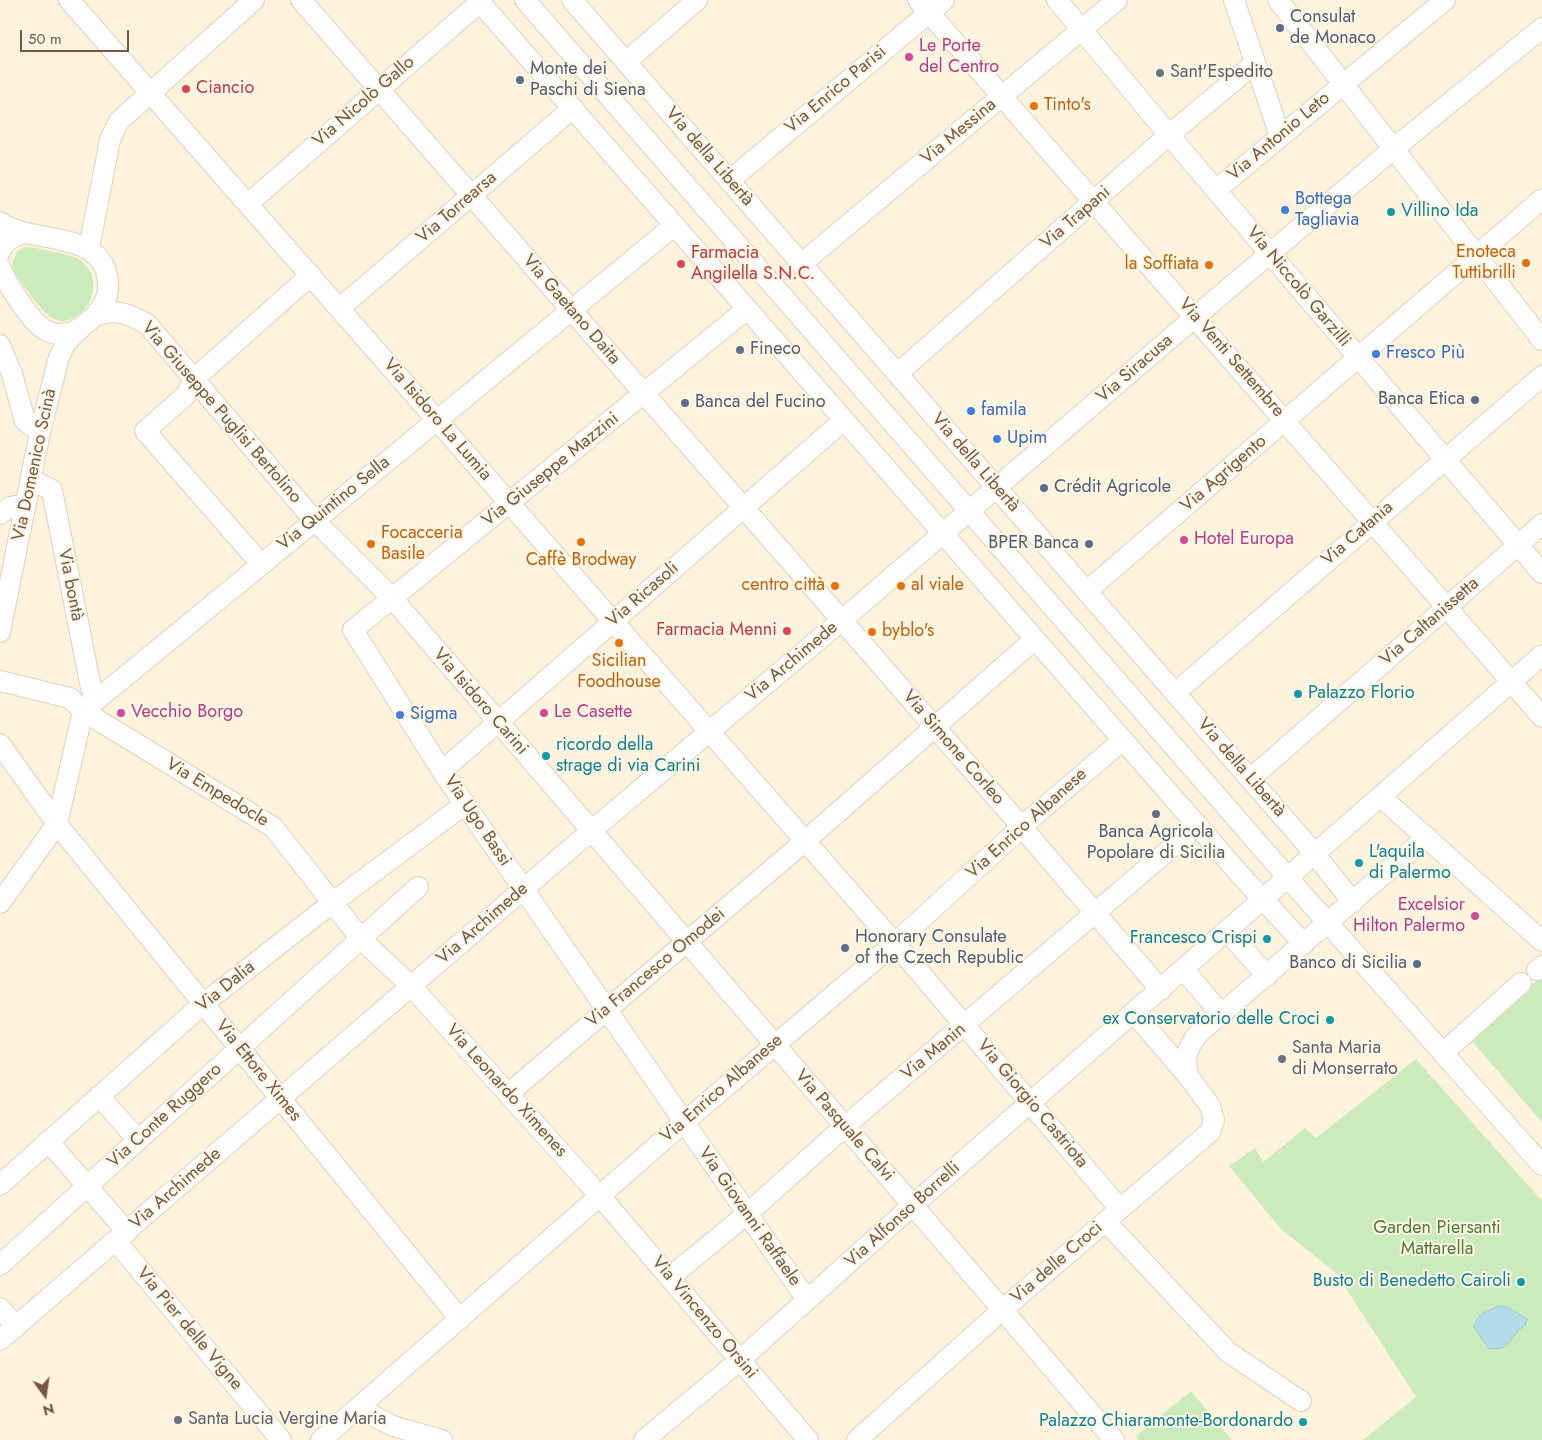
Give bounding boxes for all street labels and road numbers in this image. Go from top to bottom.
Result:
street label: Via Enrico Parisi [781,41,891,139]
street label: Via Nicolò Gallo [309,52,419,152]
street label: Via Antonio Leto [1223,88,1335,186]
street label: Via Messina [917,94,1001,170]
street label: Via della Libertà [660,103,758,211]
street label: Via Torrearsa [413,167,501,249]
street label: Via Trapani [1037,182,1115,254]
street label: Via Niccolò Garzilli [1241,222,1355,352]
street label: Via Gaetano Daita [517,251,625,369]
street label: Via Venti Settembre [1173,294,1289,422]
street label: Via Giuseppe Puglisi Bertolino [136,318,306,508]
street label: Via Siracusa [1092,330,1178,408]
street label: Via Isidoro La Lumia [378,354,496,486]
street label: Via Domenico Scinà [8,387,62,543]
street label: Via Giuseppe Mazzini [478,408,624,532]
street label: Via della Libertà [926,409,1024,517]
street label: Via Agrigento [1177,431,1271,517]
street label: Via Quintino Sella [274,452,394,556]
street label: Via Catania [1318,497,1398,571]
street label: Via bontà [52,547,88,623]
street label: Via Ricasoli [603,558,683,632]
street label: Via Caltanissetta [1376,573,1484,671]
street label: Via Archimede [741,617,843,707]
street label: Via Isidoro Carini [428,644,532,760]
street label: Via Simone Corleo [897,686,1009,810]
street label: Via della Libertà [1192,714,1290,822]
street label: Via Empedocle [162,754,272,832]
street label: Via Enrico Albanese [962,764,1092,884]
street label: Via Ugo Bassi [439,771,515,871]
street label: Via Archimede [433,878,533,970]
street label: Via Francesco Omodei [582,904,730,1032]
street label: Via Dalia [192,957,260,1017]
street label: Via Ettore Ximes [210,1016,306,1126]
street label: Via Manin [897,1019,971,1085]
street label: Via Leonardo Ximenes [441,1020,571,1162]
street label: Via Enrico Albanese [656,1030,788,1148]
street label: Via Giorgio Castriota [972,1035,1092,1173]
street label: Via Conte Ruggero [103,1059,227,1173]
street label: Via Pasquale Calvi [790,1066,898,1186]
street label: Via Archimede [126,1143,226,1235]
street label: Via Giovanni Raffaele [693,1143,805,1291]
street label: Via Alfonso Borrelli [841,1158,965,1272]
street label: Via delle Croci [1007,1217,1107,1309]
street label: Via Vincenzo Orsini [646,1252,762,1384]
street label: Via Pier delle Vigne [131,1263,247,1395]

